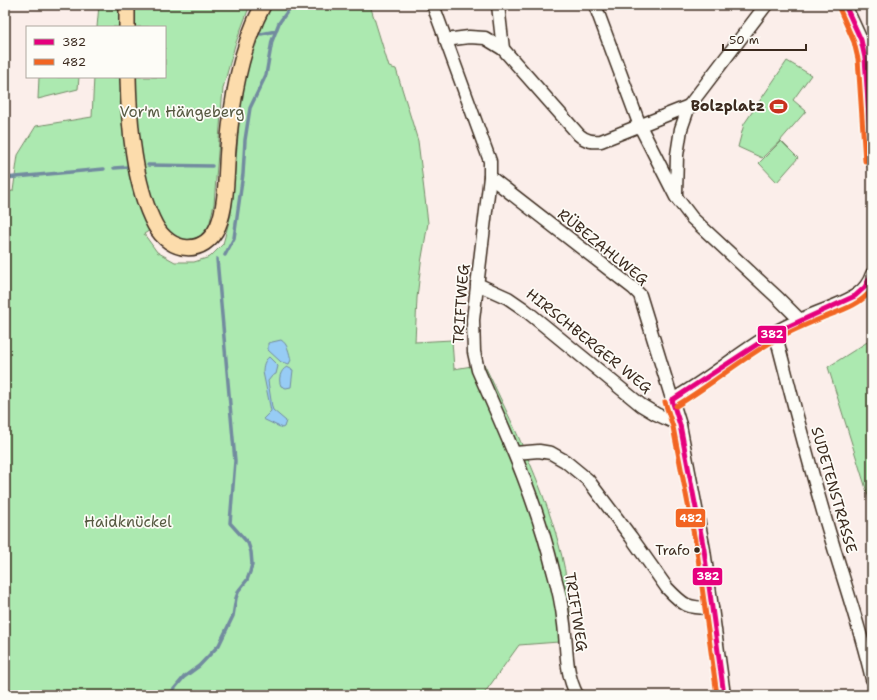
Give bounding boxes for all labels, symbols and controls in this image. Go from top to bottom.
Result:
legend [26,26,166,78]
scale bar [723,26,806,52]
text: 50 m [729,32,759,48]
text: 382 [62,34,86,50]
text: 482 [62,54,86,70]
place label: Bolzplatz [691,96,765,116]
sports icon: Bolzplatz [768,96,788,116]
park label: Vor'm Hängeberg [119,102,245,122]
street label: RÜBEZAHLWEG [553,204,653,290]
street label: TRIFTWEG [448,263,474,345]
street label: HIRSCHBERGER WEG [522,284,656,398]
line badge: 382 [757,325,787,344]
text: 382 [761,327,784,342]
street label: SUDETENSTRASSE [806,424,862,556]
line badge: 482 [675,508,706,528]
text: 482 [680,511,703,526]
park label: Haidknückel [84,512,172,532]
place label: Trafo [655,541,690,559]
marker: Trafo [692,545,702,555]
line badge: 382 [692,567,723,586]
text: 382 [697,569,720,584]
street label: TRIFTWEG [560,571,592,653]

